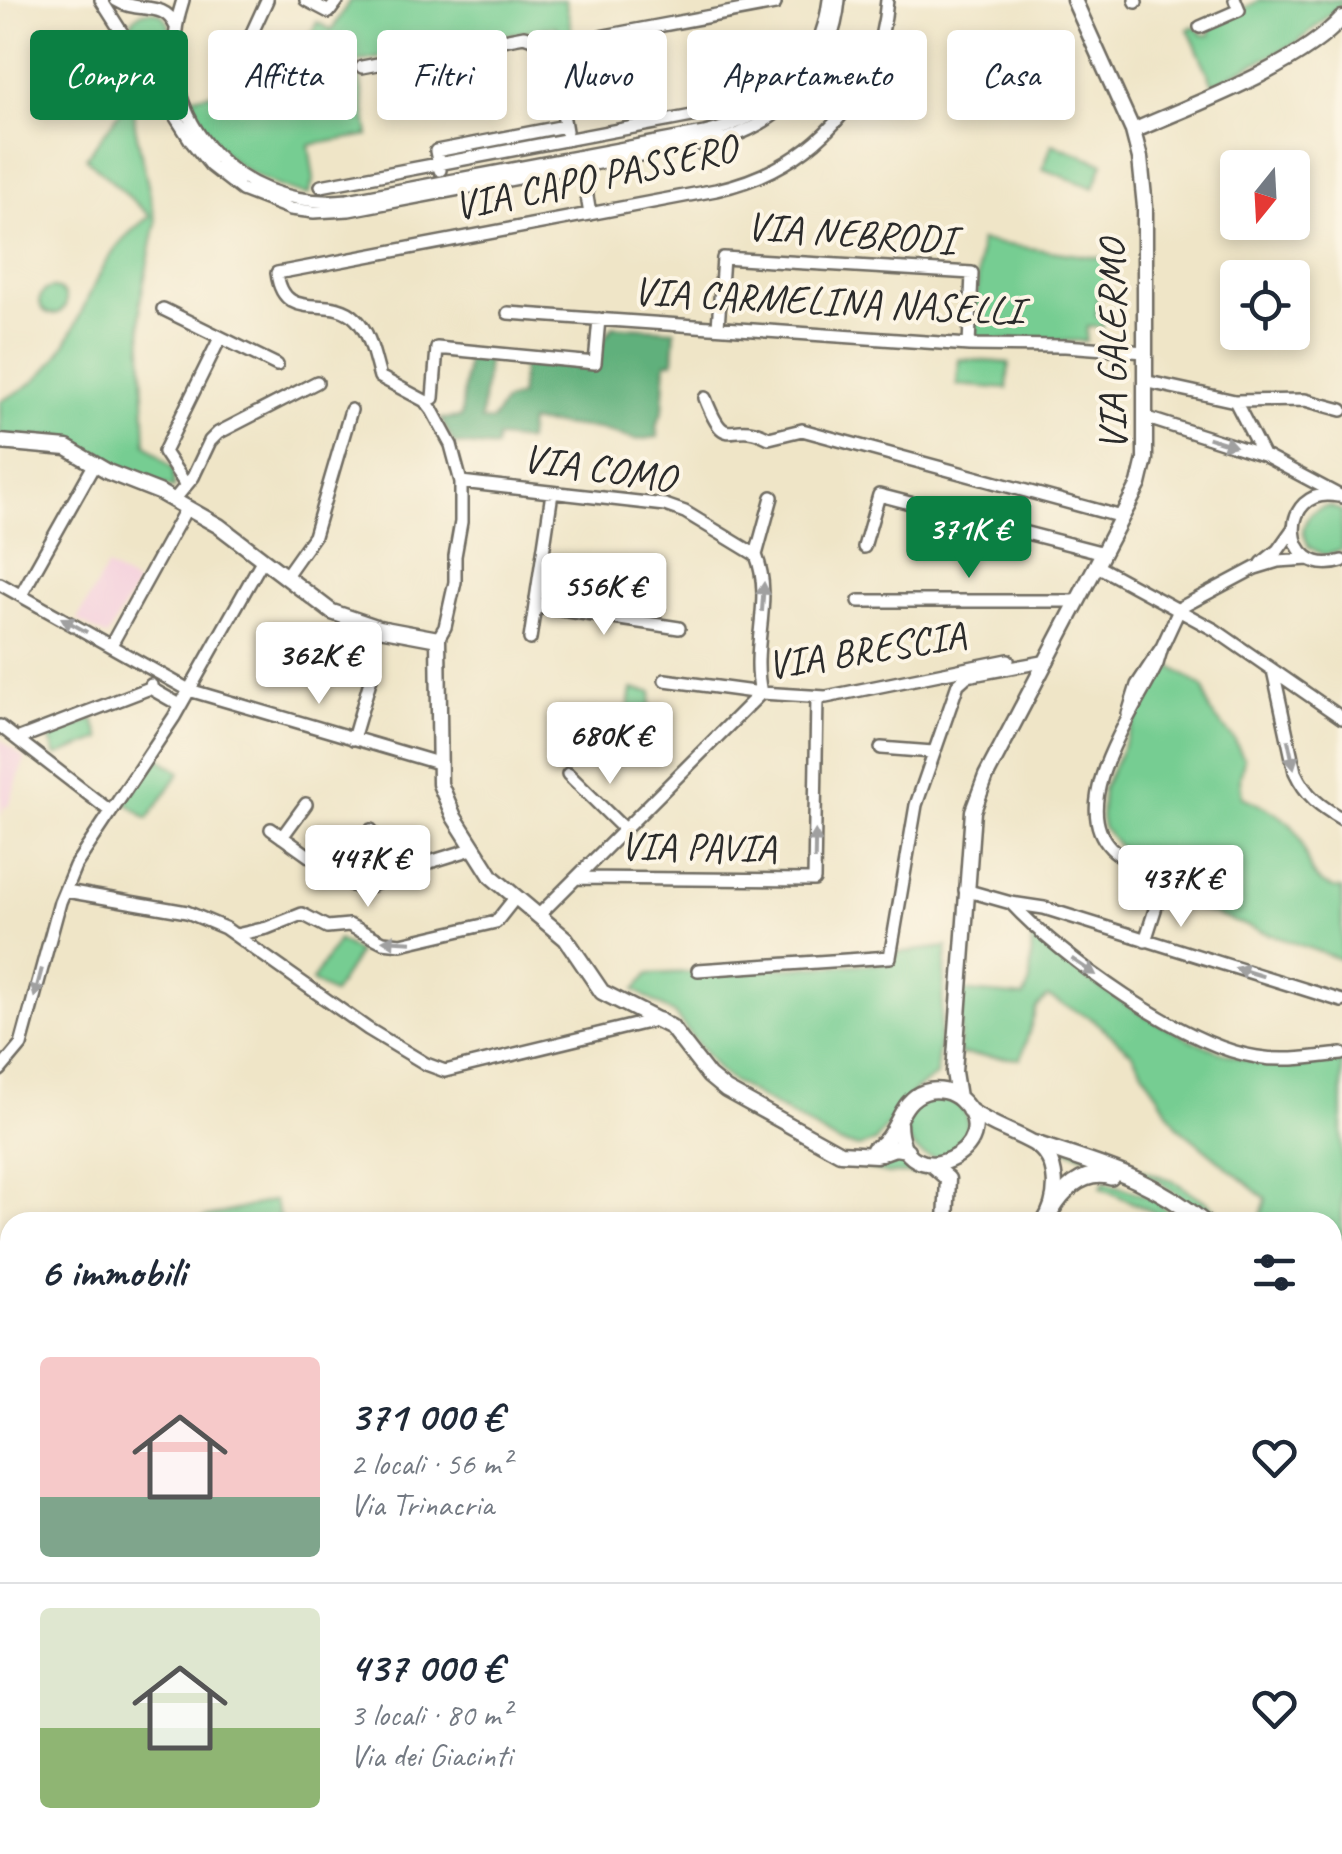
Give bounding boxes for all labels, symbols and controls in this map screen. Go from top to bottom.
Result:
chip: Compra [30,30,188,120]
chip: Affitta [208,30,357,120]
chip: Filtri [377,30,507,120]
chip: Nuovo [527,30,667,120]
chip: Appartamento [687,30,927,120]
chip: Casa [947,30,1075,120]
street label: VIA CAPO PASSERO [449,122,745,231]
north arrow [1220,150,1310,240]
map controls [1220,150,1310,350]
street label: VIA NEBRODI [745,201,965,266]
street label: VIA GALERMO [1087,235,1137,450]
button: locate [1220,260,1310,350]
street label: VIA CARMELINA NASELLI [632,266,1032,337]
street label: VIA COMO [520,433,682,504]
one-way arrow [1207,435,1238,450]
pin: 371K € [888,496,1050,581]
text: 371K € [928,508,1010,549]
pin: 556K € [523,553,685,638]
text: 556K € [563,565,645,606]
one-way arrow [755,580,771,612]
street label: VIA BRESCIA [763,610,969,690]
one-way arrow [60,616,88,634]
pin: 362K € [238,622,400,707]
text: 362K € [278,634,360,675]
pin: 680K € [529,702,691,787]
text: 680K € [569,714,651,755]
one-way arrow [1284,739,1300,770]
street label: VIA PAVIA [620,821,777,873]
pin: 447K € [287,825,449,910]
one-way arrow [807,829,823,861]
text: 447K € [327,837,409,878]
pin: 437K € [1100,845,1262,930]
text: 437K € [1140,857,1222,898]
one-way arrow [381,933,412,949]
one-way arrow [1070,957,1097,976]
one-way arrow [1233,964,1263,979]
one-way arrow [29,968,45,999]
icon: filters [1247,1245,1302,1300]
text: 6 immobili [40,1246,186,1299]
text: 371 000 € [350,1390,502,1443]
icon: home [120,1397,240,1517]
icon: heart [1247,1430,1302,1485]
text: 2 locali · 56 m² [350,1443,510,1484]
text: Via Trinacria [350,1484,494,1525]
text: 437 000 € [350,1641,502,1694]
icon: home [120,1648,240,1768]
icon: heart [1247,1681,1302,1736]
text: 3 locali · 80 m² [350,1694,510,1735]
text: Via dei Giacinti [350,1735,512,1776]

